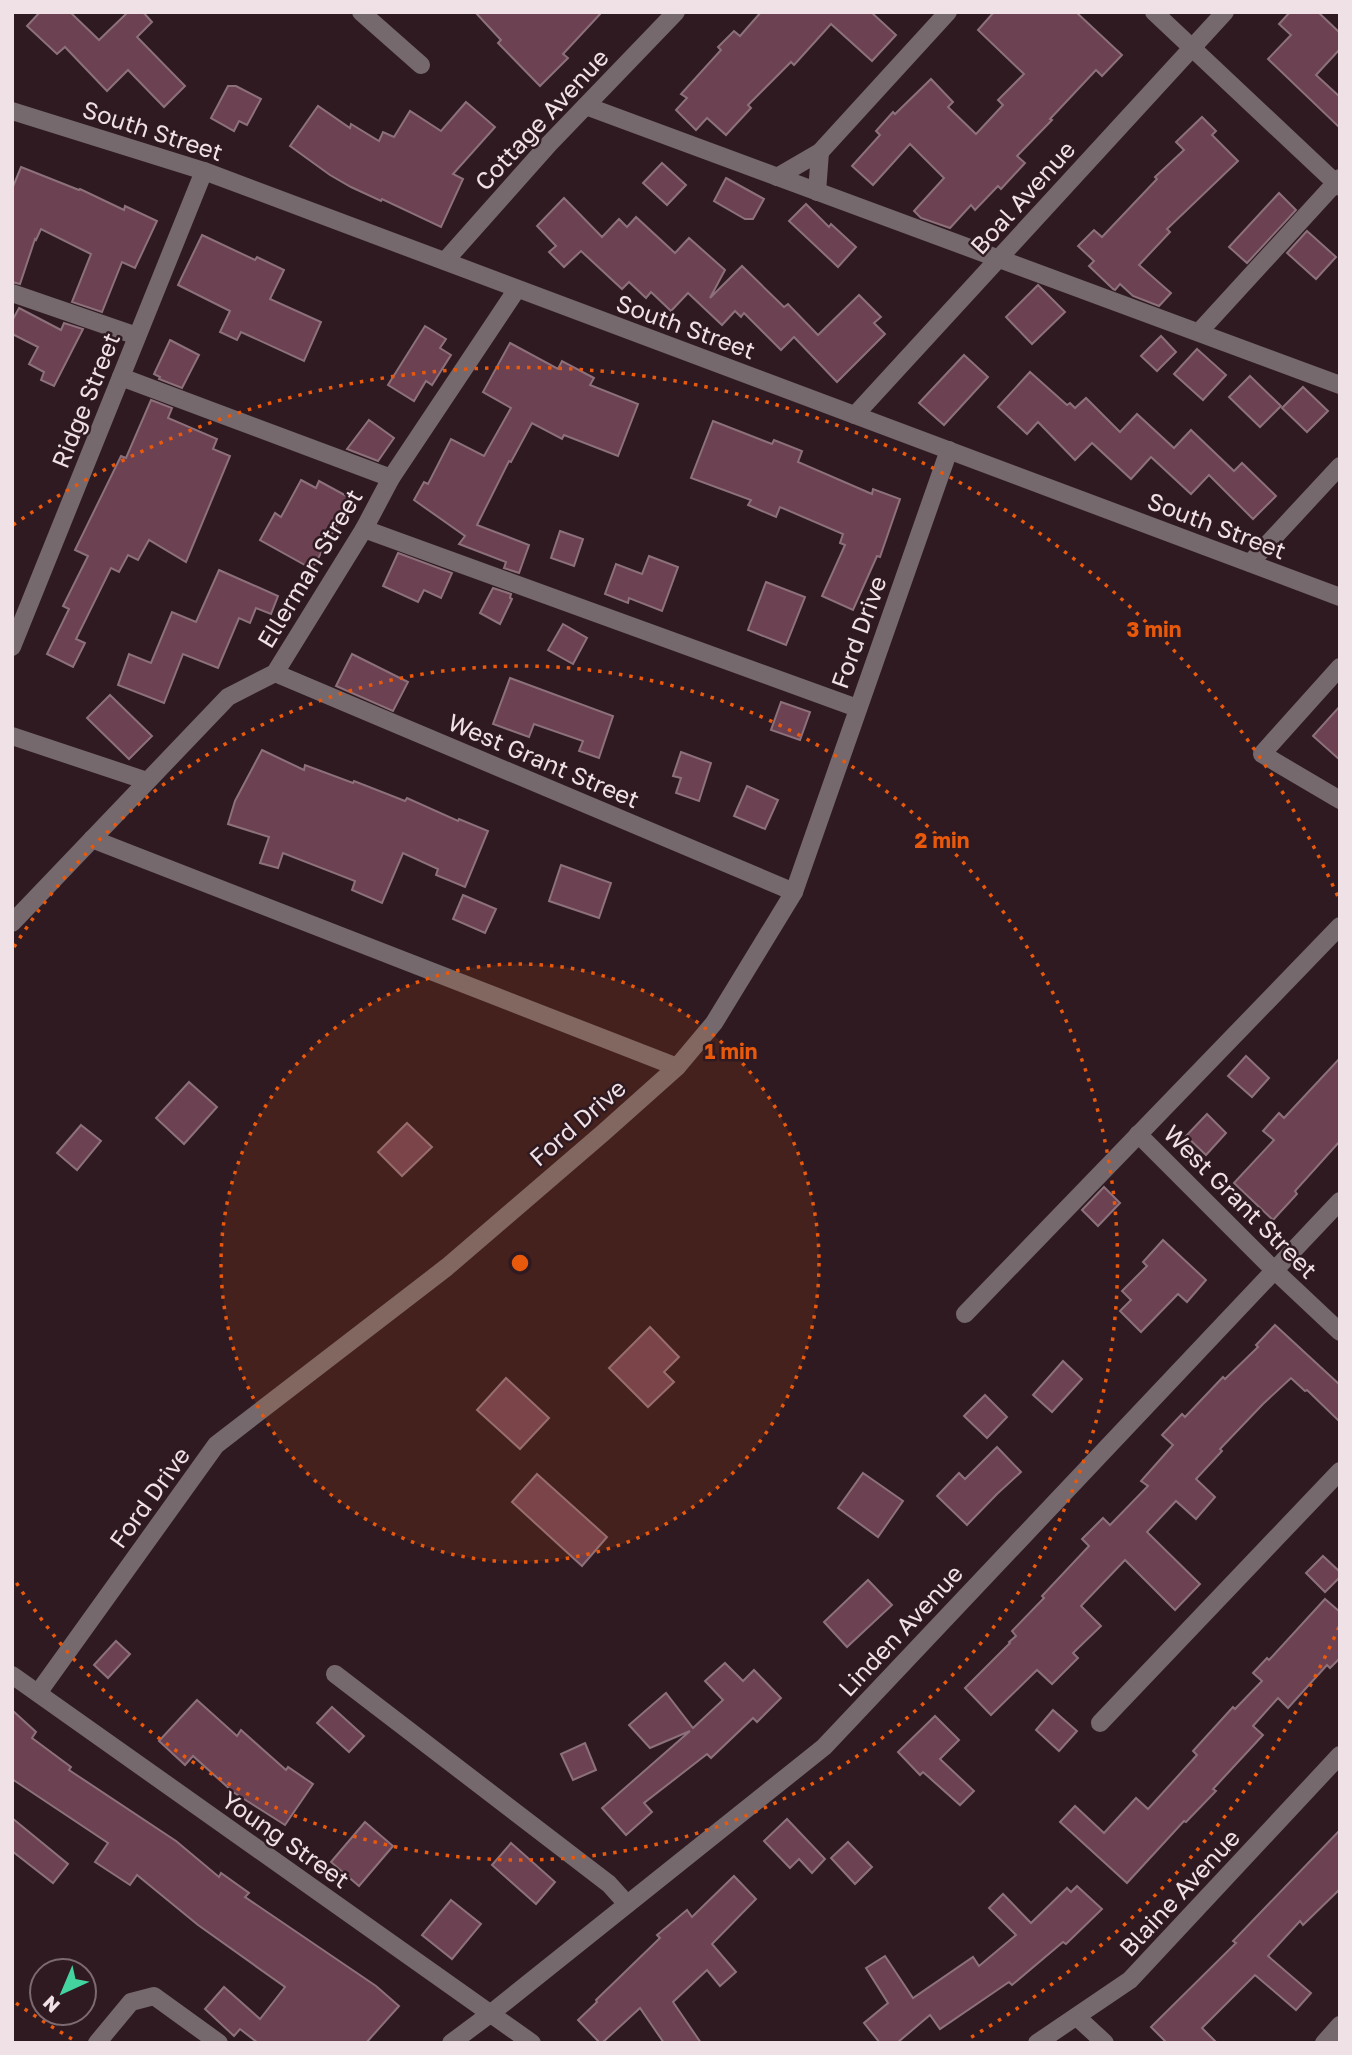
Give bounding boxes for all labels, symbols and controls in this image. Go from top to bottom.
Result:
street label: Cottage Avenue [468,42,614,196]
street label: South Street [79,94,227,166]
street label: Boal Avenue [964,134,1080,260]
street label: South Street [613,287,759,365]
street label: Ridge Street [45,328,125,472]
street label: Ellerman Street [250,484,368,652]
street label: South Street [1144,485,1290,565]
street label: Ford Drive [824,572,892,692]
text: 3 min [1127,616,1181,642]
street label: West Grant Street [444,707,644,813]
text: 2 min [915,827,969,853]
text: 1 min [705,1038,757,1064]
street label: Ford Drive [523,1072,631,1172]
street label: West Grant Street [1158,1118,1324,1284]
centre of rings [508,1251,532,1275]
street label: Ford Drive [103,1441,195,1553]
street label: Linden Avenue [832,1558,968,1702]
street label: Young Street [217,1784,355,1894]
street label: Blaine Avenue [1113,1822,1245,1962]
north arrow [28,1957,98,2027]
text: N [38,1991,64,2018]

